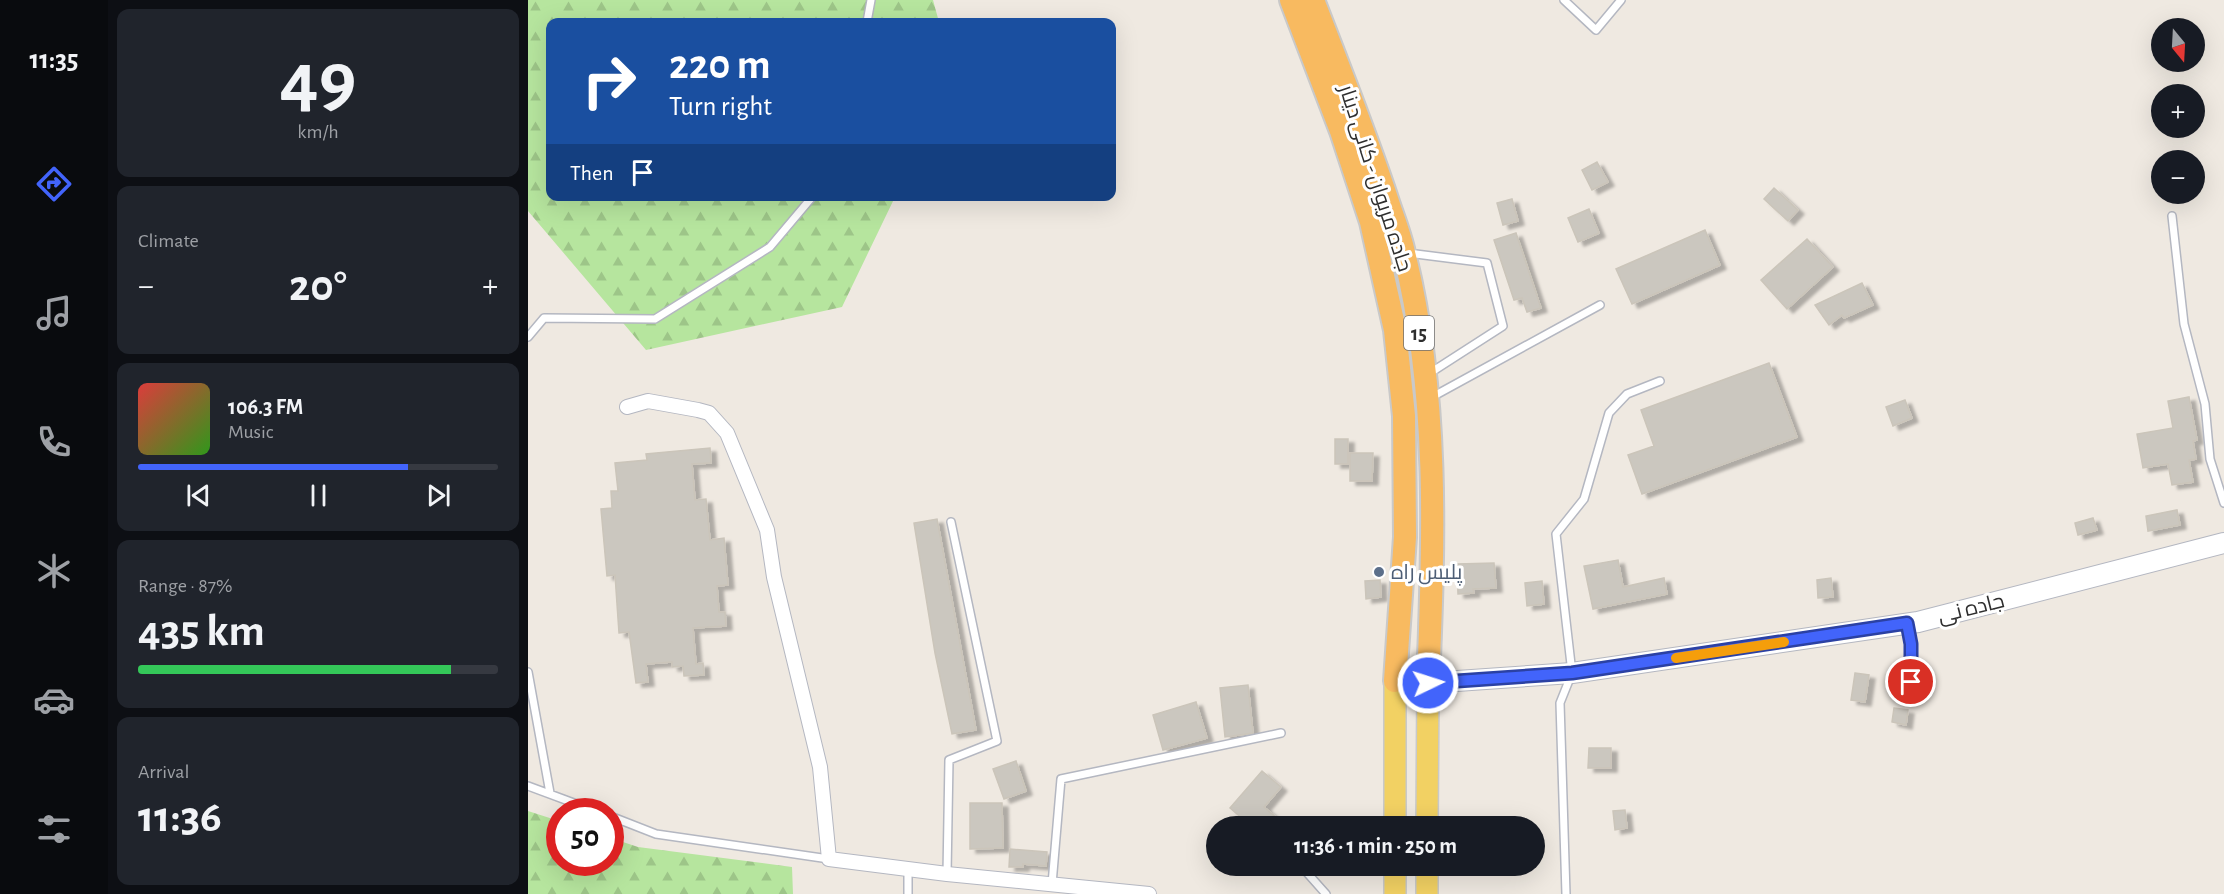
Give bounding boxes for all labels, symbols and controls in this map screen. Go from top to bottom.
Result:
north arrow [2151,18,2205,72]
map controls [2151,18,2205,204]
text: 49 [280,42,356,120]
icon: right [570,42,648,120]
text: 220 m [669,44,771,86]
text: 11:35 [30,46,78,73]
street label: جاده مریوان - کانی دینار [1333,81,1416,275]
button: + [2151,84,2205,138]
text: Turn right [669,93,772,120]
text: km/h [297,122,339,142]
button: − [2151,150,2205,204]
icon: arrive [626,156,659,189]
text: Then [570,162,614,184]
icon: directions [33,163,75,205]
text: Climate [138,231,199,251]
text: 20° [289,264,347,309]
text: − [138,270,154,303]
text: + [482,270,498,303]
icon: music [33,292,75,334]
road number: 15 [1404,316,1434,350]
text: 106.3 FM [228,396,303,418]
icon: phone [33,421,75,463]
text: Music [228,422,274,442]
icon: previous [182,479,215,512]
icon: pause [302,479,335,512]
icon: next [422,479,455,512]
icon: climate [33,550,75,592]
place label: پلیس راه [1391,562,1463,586]
marker: پلیس راه [1372,565,1386,579]
text: Range · 87% [138,576,233,596]
street label: جاده نی [1936,590,2007,629]
text: 435 km [138,609,265,654]
position arrow [1396,651,1460,715]
pin [1885,656,1936,707]
icon: arrive [1894,665,1927,698]
icon: car [33,679,75,721]
text: Arrival [138,762,189,782]
text: 11:36 [138,795,222,840]
speed limit sign: 50 [546,798,624,876]
icon: filters [33,808,75,850]
text: 11:36 · 1 min · 250 m [1294,835,1457,857]

